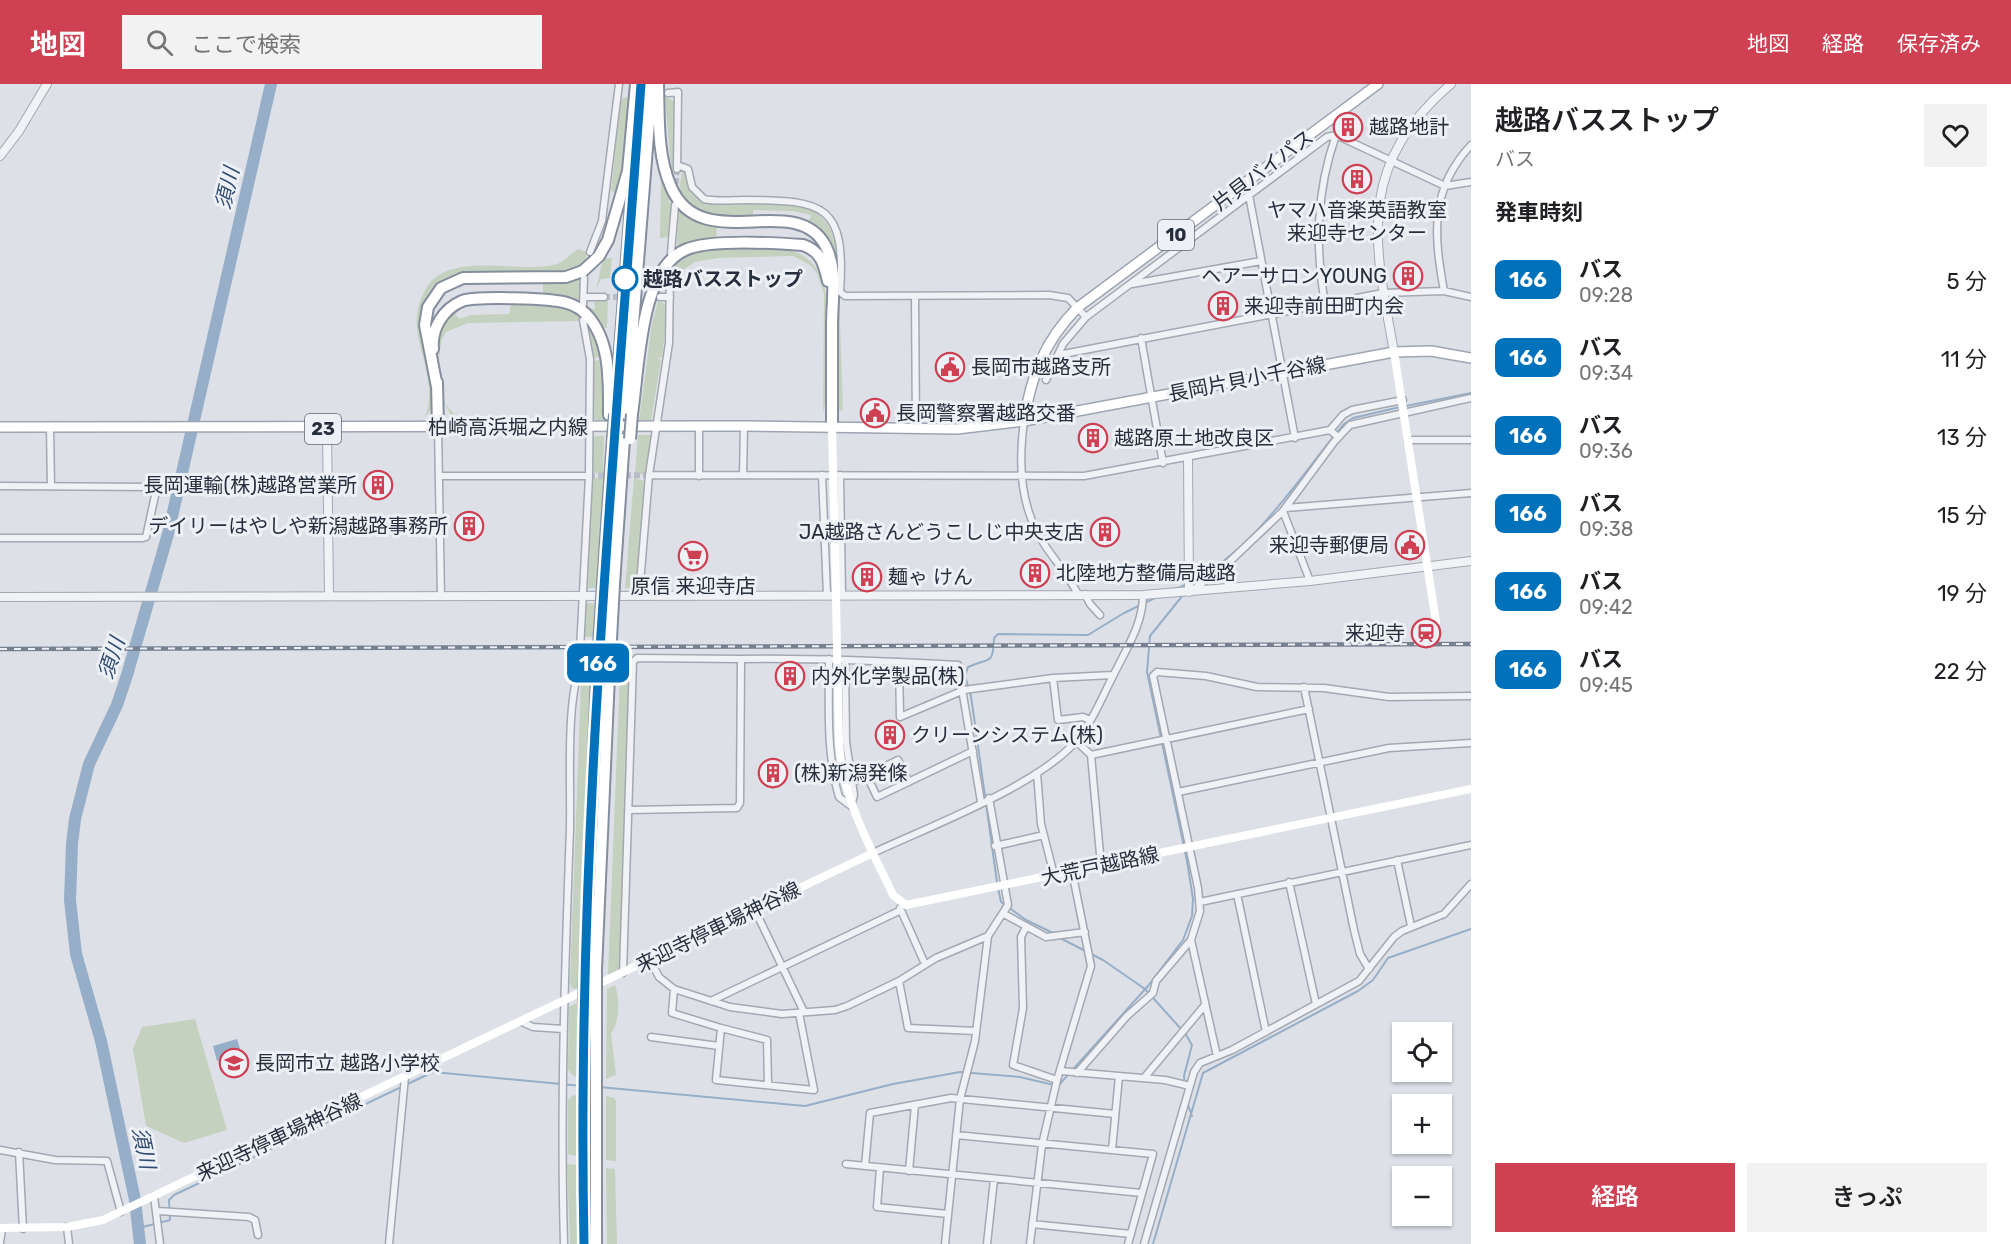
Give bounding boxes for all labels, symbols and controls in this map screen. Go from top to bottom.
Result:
search box [122,15,542,69]
icon: search [143,26,176,59]
text: 地図 [30,28,86,61]
text: ここで検索 [191,31,301,58]
text: 地図 [1747,31,1789,56]
text: 経路 [1822,31,1864,56]
text: 保存済み [1897,31,1981,56]
text: 越路バスストップ [1495,104,1719,137]
button: heart [1924,104,1987,167]
building icon: 越路地計 [1332,111,1364,143]
place label: 越路地計 [1369,115,1449,139]
street label: 片貝バイパス [1208,124,1318,216]
text: バス [1495,147,1535,171]
water label: 須川 [210,163,244,211]
building icon: ヤマハ音楽英語教室 来迎寺センター [1341,163,1373,195]
place label: ヤマハ音楽英語教室 来迎寺センター [1267,198,1447,245]
text: 発車時刻 [1495,199,1583,226]
road number: 10 [1158,220,1194,250]
text: バス [1579,256,1623,283]
building icon: ヘアーサロンYOUNG [1392,260,1424,292]
place label: ヘアーサロンYOUNG [1201,264,1387,288]
marker: 越路バスストップ [612,266,638,292]
place label: 越路バスストップ [643,267,803,291]
text: 166 [1509,267,1547,292]
text: 5 分 [1947,268,1987,295]
text: 09:28 [1579,283,1633,307]
building icon: 来迎寺前田町内会 [1207,290,1239,322]
place label: 来迎寺前田町内会 [1244,294,1404,318]
text: バス [1579,334,1623,361]
text: 166 [1509,345,1547,370]
text: 11 分 [1941,346,1987,373]
public building icon: 長岡市越路支所 [934,351,966,383]
street label: 長岡片貝小千谷線 [1166,352,1328,406]
place label: 長岡市越路支所 [971,355,1111,379]
text: 09:34 [1579,361,1633,385]
public building icon: 長岡警察署越路交番 [859,397,891,429]
place label: 長岡警察署越路交番 [896,401,1076,425]
text: バス [1579,412,1623,439]
road number: 23 [305,414,341,444]
street label: 柏崎高浜堀之内線 [428,415,588,439]
building icon: 越路原土地改良区 [1077,422,1109,454]
text: 166 [1509,423,1547,448]
text: 13 分 [1937,424,1987,451]
place label: 越路原土地改良区 [1114,426,1274,450]
text: 09:36 [1579,439,1633,463]
building icon: 長岡運輸(株)越路営業所 [362,469,394,501]
place label: 長岡運輸(株)越路営業所 [143,473,357,497]
text: バス [1579,490,1623,517]
text: 166 [1509,501,1547,526]
text: 15 分 [1937,502,1987,529]
building icon: デイリーはやしや新潟越路事務所 [453,510,485,542]
place label: デイリーはやしや新潟越路事務所 [148,514,448,538]
building icon: JA越路さんどうこしじ中央支店 [1089,516,1121,548]
text: 09:38 [1579,517,1633,541]
place label: JA越路さんどうこしじ中央支店 [799,520,1084,544]
public building icon: 来迎寺郵便局 [1394,529,1426,561]
place label: 来迎寺郵便局 [1269,533,1389,557]
supermarket icon: 原信 来迎寺店 [677,540,709,572]
building icon: 北陸地方整備局越路 [1019,557,1051,589]
building icon: 麺ゃ けん [851,561,883,593]
place label: 北陸地方整備局越路 [1056,561,1236,585]
place label: 麺ゃ けん [888,565,973,589]
text: バス [1579,568,1623,595]
place label: 原信 来迎寺店 [631,574,755,598]
text: 166 [1509,579,1547,604]
text: 19 分 [1937,580,1987,607]
text: 09:42 [1579,595,1633,619]
station icon: 来迎寺 [1410,617,1442,649]
place label: 来迎寺 [1345,621,1405,645]
water label: 須川 [93,632,130,682]
line badge: 166 [564,644,632,682]
text: バス [1579,646,1623,673]
text: 166 [579,651,617,676]
text: 166 [1509,657,1547,682]
text: 22 分 [1934,658,1987,685]
building icon: 内外化学製品(株) [774,660,806,692]
place label: 内外化学製品(株) [811,664,965,688]
text: 09:45 [1579,673,1633,697]
building icon: クリーンシステム(株) [874,719,906,751]
place label: クリーンシステム(株) [911,723,1103,747]
building icon: (株)新潟発條 [757,757,789,789]
place label: (株)新潟発條 [794,761,908,785]
street label: 大荒戸越路線 [1039,842,1161,890]
street label: 来迎寺停車場神谷線 [632,877,804,977]
map controls [1392,1022,1452,1226]
button: locate [1392,1022,1452,1082]
school or university icon: 長岡市立 越路小学校 [218,1047,250,1079]
place label: 長岡市立 越路小学校 [255,1051,440,1075]
street label: 来迎寺停車場神谷線 [192,1088,366,1186]
button: + [1392,1094,1452,1154]
water label: 須川 [127,1125,161,1173]
button: 経路 [1495,1163,1735,1232]
button: きっぷ [1747,1163,1987,1232]
button: − [1392,1166,1452,1226]

